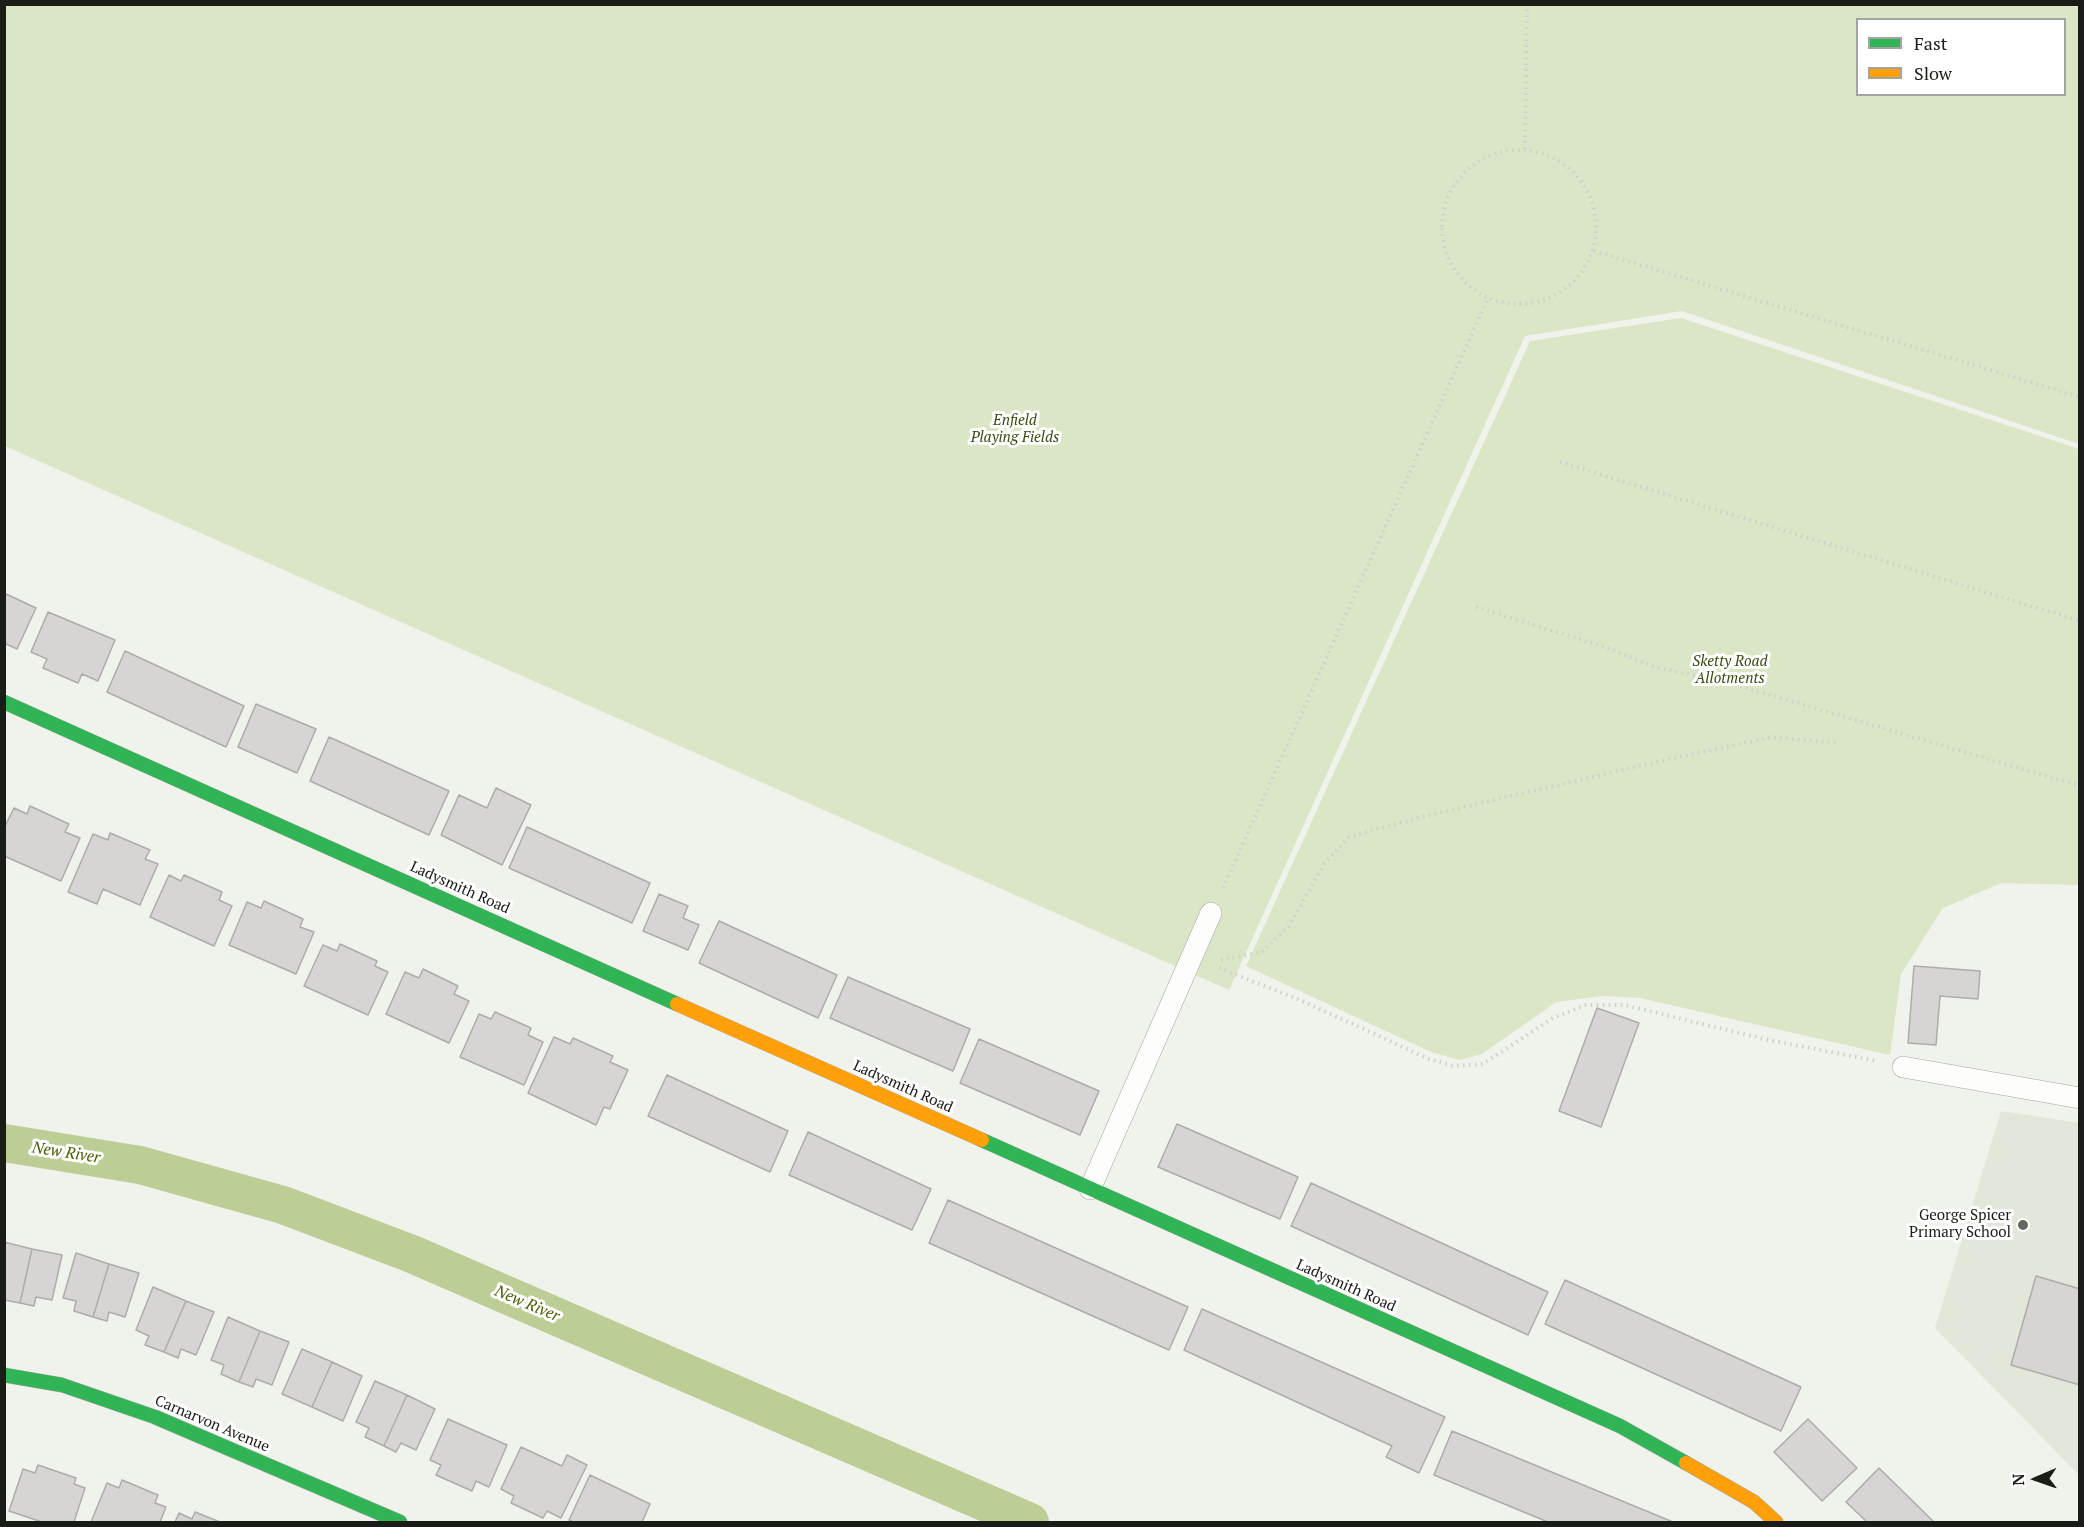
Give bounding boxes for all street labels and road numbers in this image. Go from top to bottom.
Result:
street label: Ladysmith Road [407,858,513,918]
street label: Ladysmith Road [850,1057,956,1117]
street label: Ladysmith Road [1293,1256,1399,1316]
street label: Carnarvon Avenue [152,1392,272,1456]

